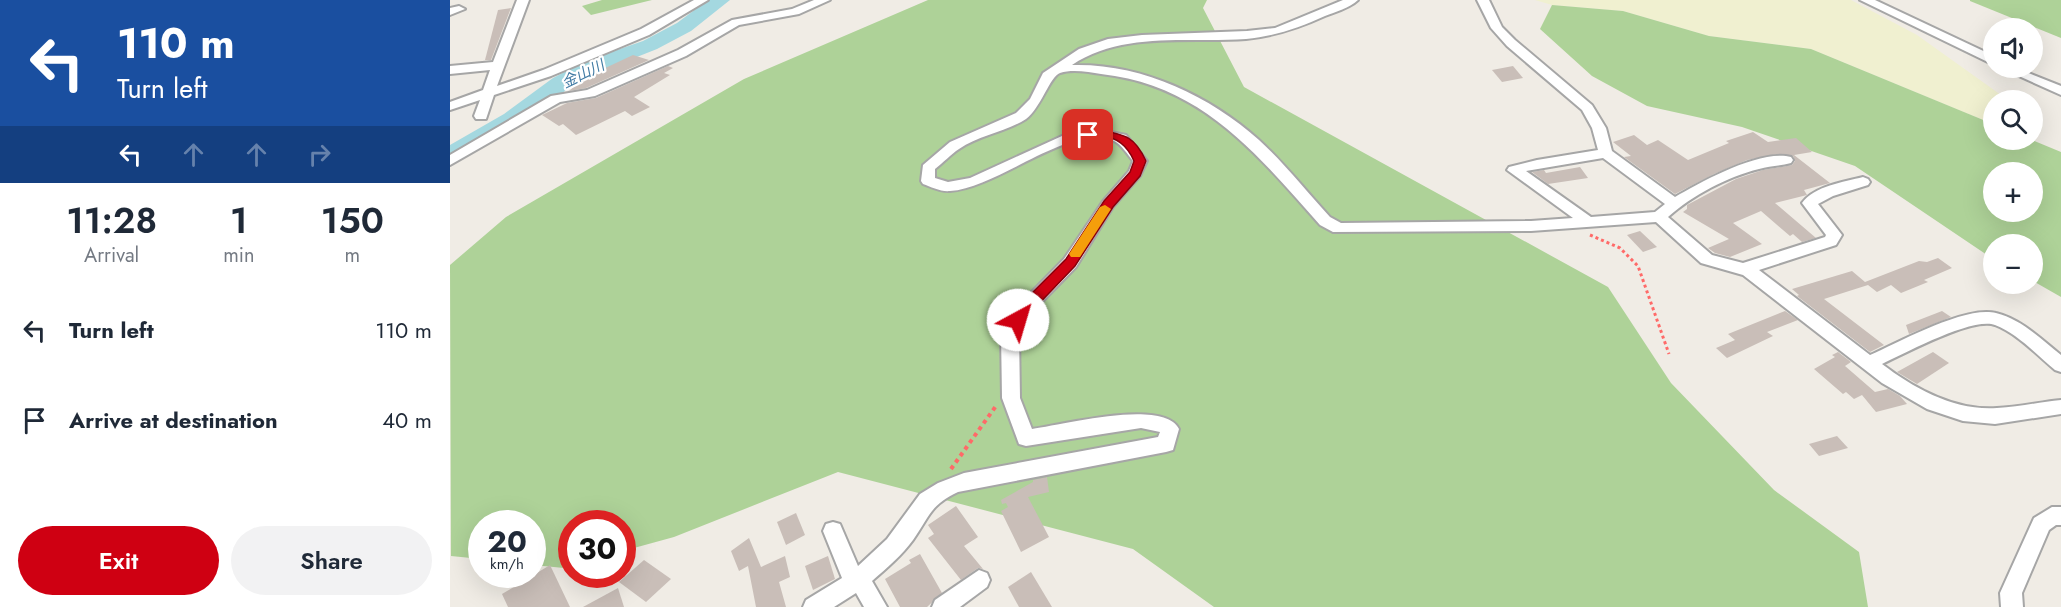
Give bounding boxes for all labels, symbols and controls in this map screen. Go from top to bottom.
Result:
text: 110 m [117,13,235,74]
map controls [1983,18,2043,294]
button: sound [1983,18,2043,78]
icon: left [18,24,96,102]
water label: 金山川 [558,53,610,94]
text: Turn left [117,69,207,108]
button: search [1983,90,2043,150]
pin [1062,109,1113,160]
icon: arrive [1071,118,1104,151]
icon: left [114,138,147,171]
icon: ahead [177,138,210,171]
icon: ahead [240,138,273,171]
icon: right [303,138,336,171]
button: + [1983,162,2043,222]
text: 11:28 [66,194,157,246]
text: 1 [230,194,248,246]
text: 150 [321,194,384,246]
button: − [1983,234,2043,294]
text: Arrival [84,241,139,270]
text: min [223,241,255,270]
text: m [344,241,360,270]
position arrow [986,288,1050,352]
icon: left [18,314,51,347]
text: Turn left [69,314,154,346]
text: 110 m [375,314,432,346]
icon: arrive [18,404,51,437]
text: Arrive at destination [69,404,278,436]
text: 40 m [382,404,432,436]
speed limit sign: 30 [558,510,636,588]
text: 20 [487,520,527,563]
button: Exit [18,526,219,595]
button: Share [231,526,432,595]
text: km/h [490,553,524,575]

